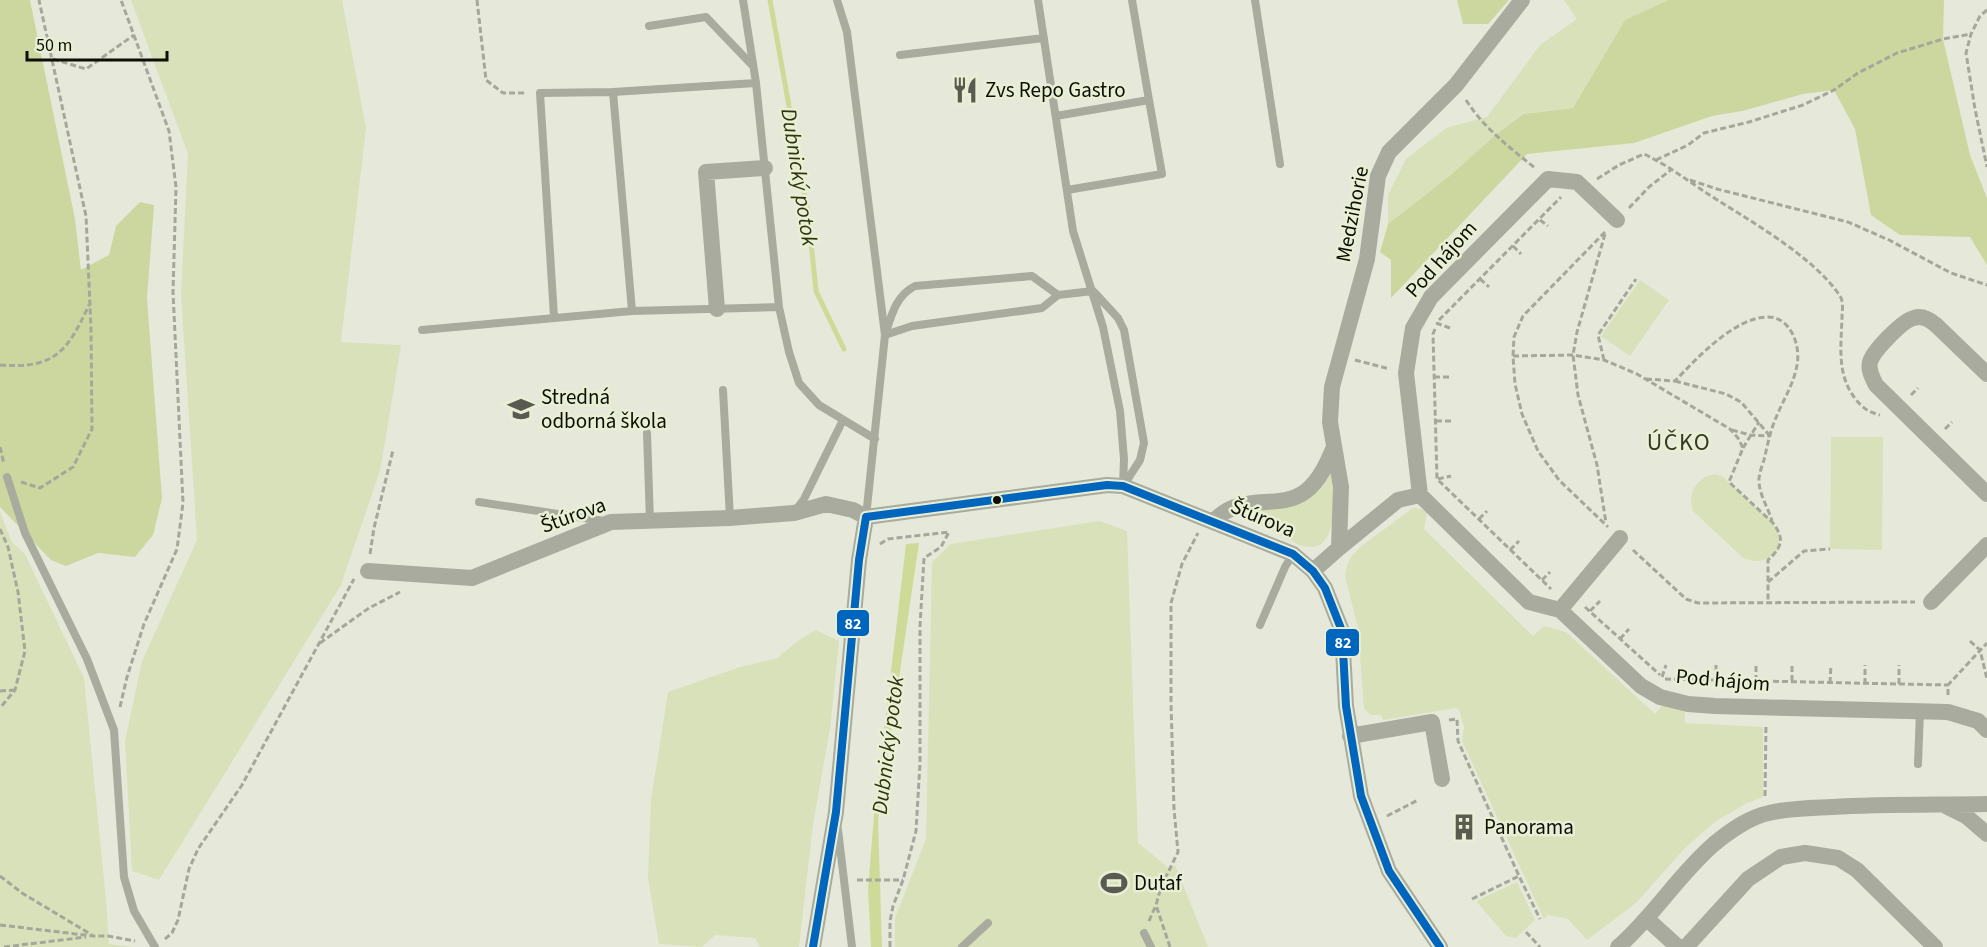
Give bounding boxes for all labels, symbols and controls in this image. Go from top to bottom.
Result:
scale bar [27,24,166,62]
text: 50 m [36,33,72,58]
restaurant icon: Zvs Repo Gastro [950,75,980,105]
place label: Zvs Repo Gastro [985,75,1126,105]
water label: Dubnický potok [772,106,826,249]
street label: Medzihorie [1328,163,1376,265]
street label: Pod hájom [1398,214,1484,304]
place label: Stredná odborná škola [541,382,667,436]
school or university icon: Stredná odborná škola [506,394,536,424]
district label: ÚČKO [1647,425,1711,460]
street label: Štúrova [536,489,610,541]
street label: Štúrova [1226,491,1300,545]
unlabelled marker [991,494,1003,506]
line badge: 82 [836,609,870,637]
text: 82 [845,613,861,635]
line badge: 82 [1325,628,1360,657]
text: 82 [1335,632,1351,654]
street label: Pod hájom [1675,661,1771,699]
water label: Dubnický potok [864,674,912,816]
building icon: Panorama [1449,812,1479,842]
place label: Panorama [1484,812,1574,842]
sports icon: Dutaf [1099,868,1129,898]
place label: Dutaf [1134,868,1183,898]

